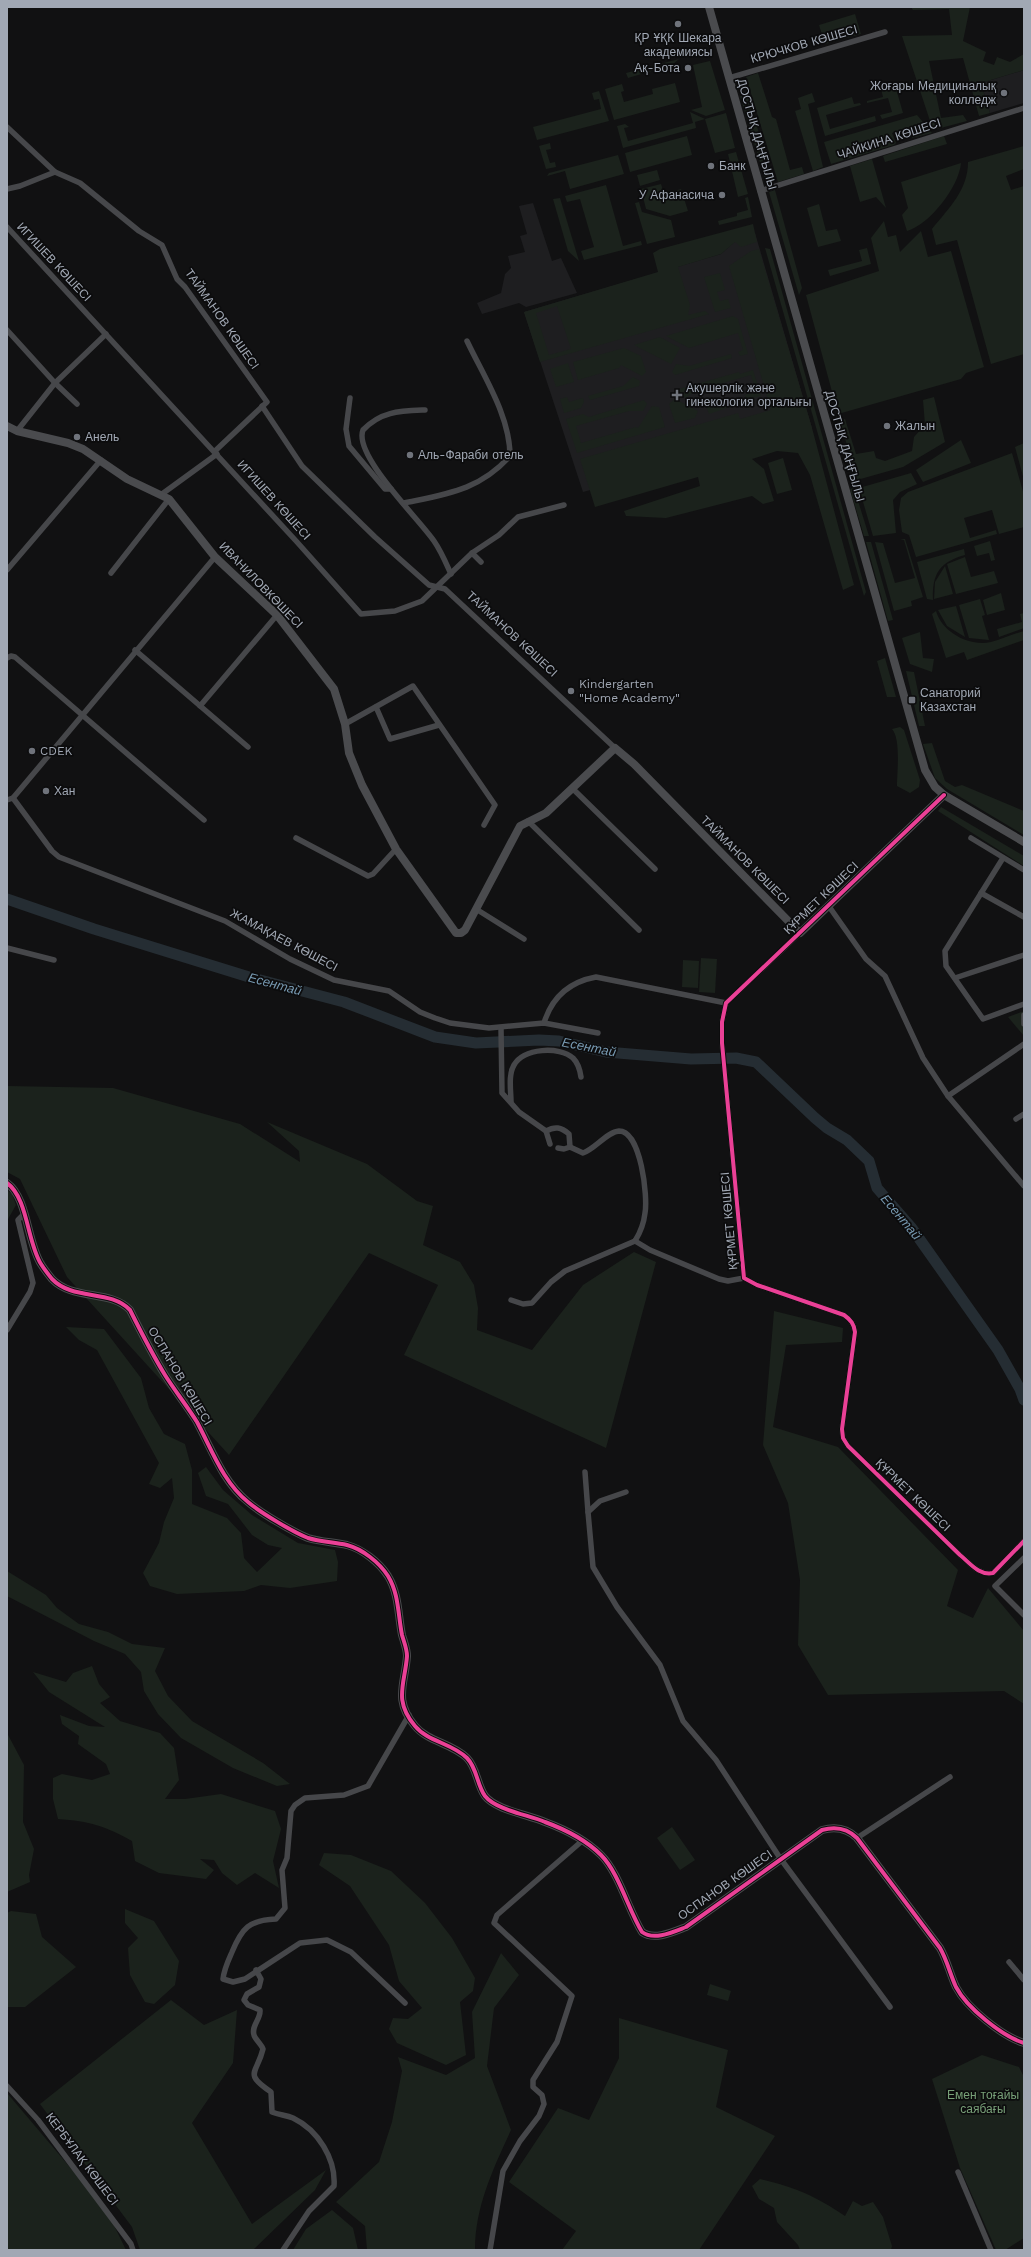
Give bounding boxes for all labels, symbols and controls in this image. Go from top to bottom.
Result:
marker: ҚР ҰҚК Шекара академиясы [673,19,683,29]
street label: КРЮЧКОВ КӨШЕСІ [749,22,859,66]
place label: ҚР ҰҚК Шекара академиясы [634,31,722,59]
place label: Ақ-Бота [634,61,680,75]
marker: Ақ-Бота [683,63,693,73]
street label: ДОСТЫҚ ДАҢҒЫЛЫ [734,77,780,191]
place label: Жоғары Медициналық колледж [870,79,997,107]
marker: Жоғары Медициналық колледж [999,88,1009,98]
street label: ЧАЙКИНА КӨШЕСІ [835,115,943,162]
place label: Банк [719,159,746,173]
marker: Банк [706,161,716,171]
place label: У Афанасича [639,188,714,202]
marker: У Афанасича [717,190,727,200]
street label: ИГИШЕВ КӨШЕСІ [14,220,94,304]
street label: ТАЙМАНОВ КӨШЕСІ [182,266,263,372]
place label: Акушерлік және гинекология орталығы [686,381,811,409]
marker: Акушерлік және гинекология орталығы [671,389,683,401]
street label: ДОСТЫҚ ДАҢҒЫЛЫ [822,389,868,503]
place label: Жалын [895,419,935,433]
marker: Жалын [882,421,892,431]
place label: Анель [85,430,119,444]
marker: Анель [72,432,82,442]
place label: Аль-Фараби отель [418,448,524,462]
marker: Аль-Фараби отель [405,450,415,460]
street label: ИГИШЕВ КӨШЕСІ [235,457,313,543]
street label: ИВАНИЛОВКӨШЕСІ [216,539,306,631]
street label: ТАЙМАНОВ КӨШЕСІ [464,588,561,680]
place label: Kindergarten "Home Academy" [579,677,680,705]
marker: Kindergarten "Home Academy" [566,686,576,696]
place label: Санаторий Казахстан [920,686,981,714]
marker: Санаторий Казахстан [907,695,917,705]
place label: CDEK [40,744,73,758]
marker: CDEK [27,746,37,756]
place label: Хан [54,784,75,798]
marker: Хан [41,786,51,796]
street label: ТАЙМАНОВ КӨШЕСІ [698,812,793,907]
street label: ҚҰРМЕТ КӨШЕСІ [781,859,861,937]
street label: ЖАМАҚАЕВ КӨШЕСІ [228,906,340,974]
water label: Есентай [247,970,303,998]
water label: Есентай [561,1034,617,1060]
street label: ҚҰРМЕТ КӨШЕСІ [718,1171,740,1271]
water label: Есентай [878,1191,924,1243]
street label: ОСПАНОВ КӨШЕСІ [145,1324,215,1428]
street label: ҚҰРМЕТ КӨШЕСІ [873,1456,953,1534]
street label: ОСПАНОВ КӨШЕСІ [675,1847,775,1923]
park label: Емен тоғайы саябағы [947,2088,1019,2116]
street label: КЕРБҰЛАҚ КӨШЕСІ [43,2110,121,2208]

